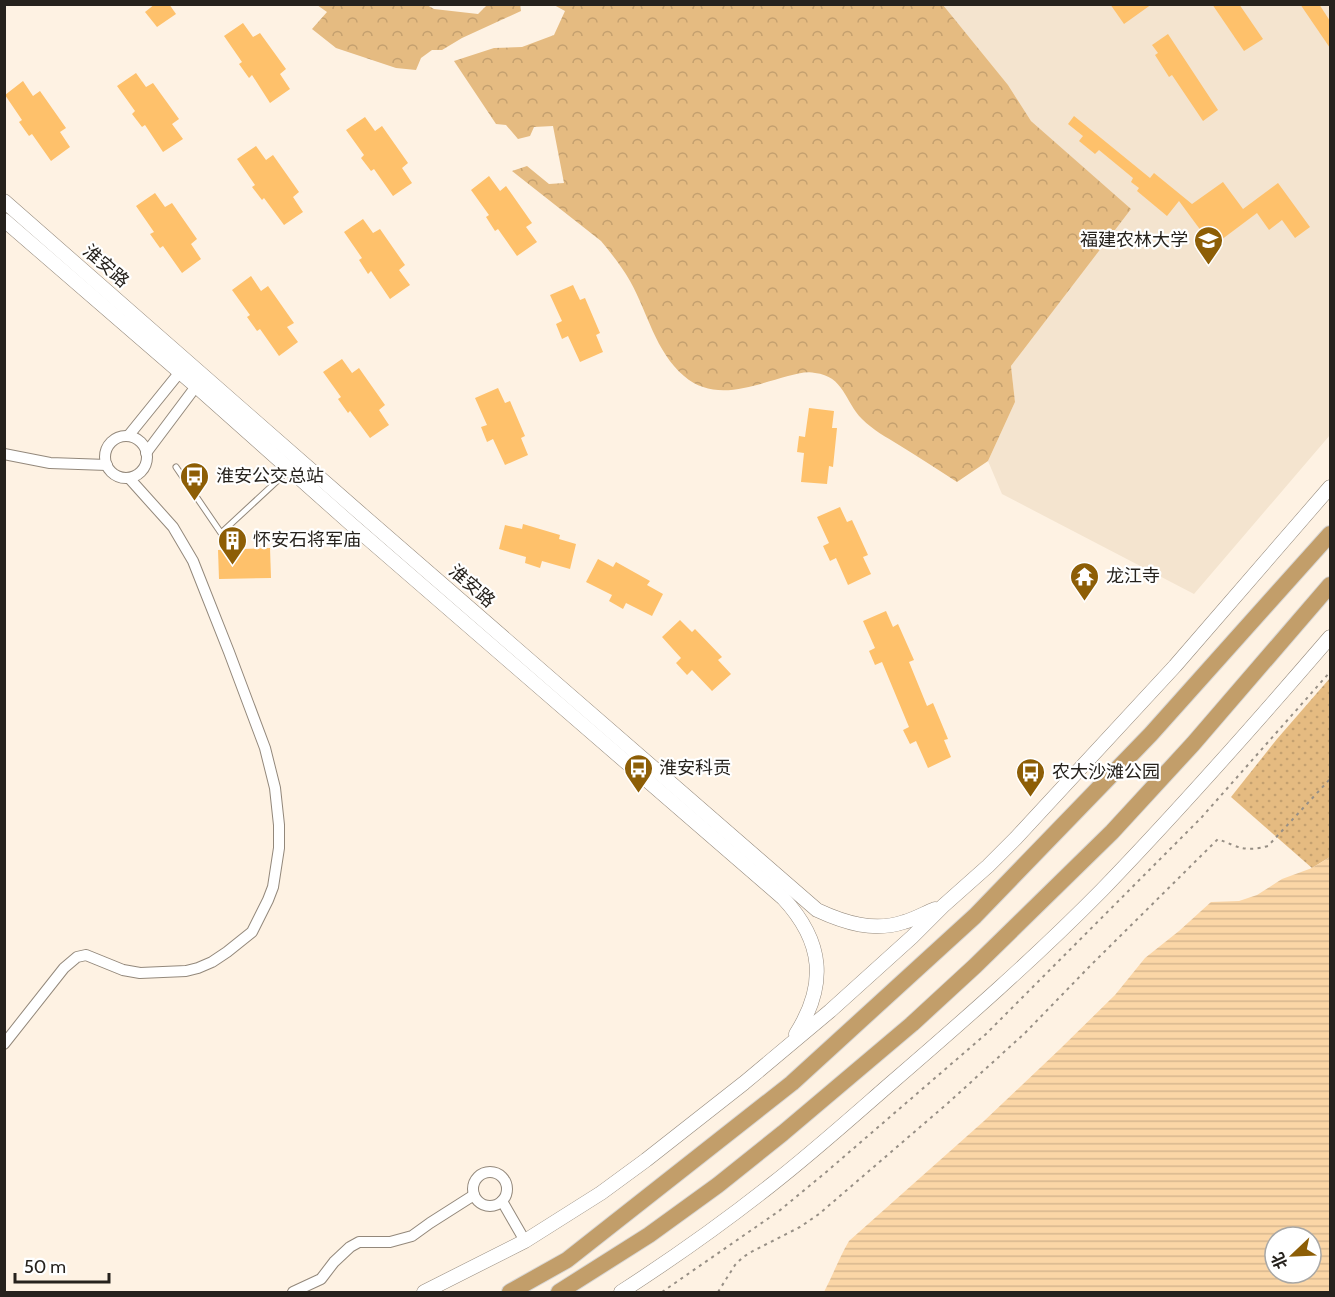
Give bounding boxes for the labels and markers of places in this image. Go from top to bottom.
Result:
school or university icon: 福建农林大学 [1193,224,1225,266]
place label: 福建农林大学 [1080,229,1188,251]
bus stop icon: 淮安公交总站 [179,460,211,502]
place label: 淮安公交总站 [216,465,324,487]
building icon: 怀安石将军庙 [216,524,248,566]
place label: 怀安石将军庙 [253,529,361,551]
temple icon: 龙江寺 [1069,560,1101,602]
place label: 龙江寺 [1106,565,1160,587]
bus stop icon: 淮安科贡 [622,752,654,794]
bus stop icon: 农大沙滩公园 [1015,756,1047,798]
place label: 淮安科贡 [659,757,731,779]
place label: 农大沙滩公园 [1052,761,1160,783]

